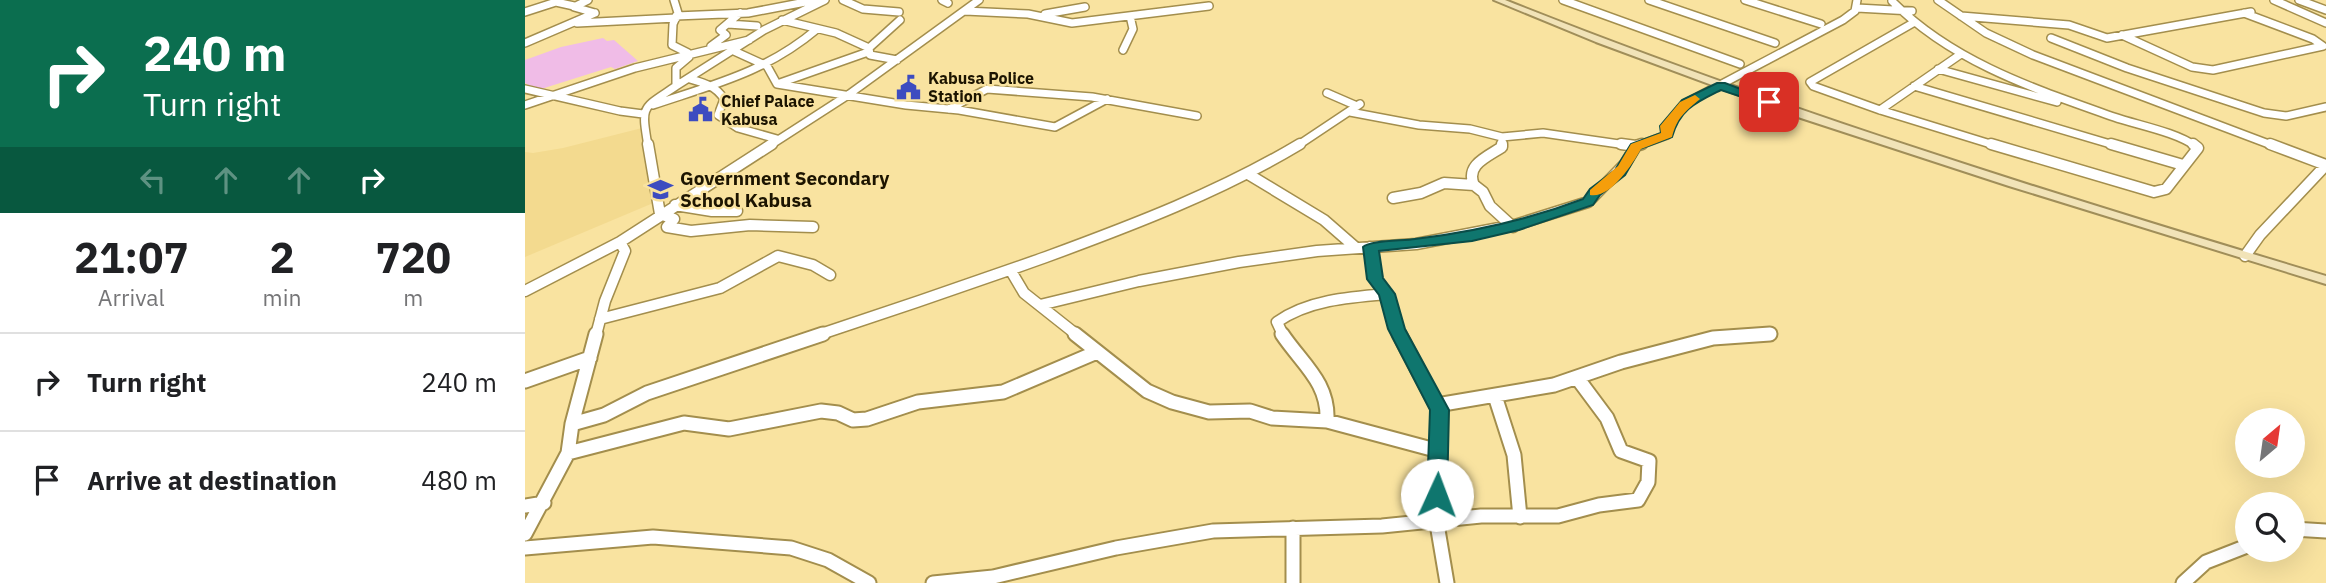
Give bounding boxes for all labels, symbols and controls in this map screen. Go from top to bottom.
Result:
text: 240 m [143,21,287,84]
icon: right [28,28,119,119]
place label: Kabusa Police Station [928,68,1034,106]
pin [1739,72,1799,132]
public building icon: Kabusa Police Station [894,73,922,101]
text: Turn right [143,83,281,125]
icon: arrive [1750,83,1788,121]
place label: Chief Palace Kabusa [721,91,815,129]
public building icon: Chief Palace Kabusa [687,96,715,124]
icon: left [134,161,172,199]
icon: ahead [207,161,245,199]
icon: ahead [280,161,318,199]
icon: right [353,161,391,199]
place label: Government Secondary School Kabusa [680,166,890,212]
school or university icon: Government Secondary School Kabusa [646,175,674,203]
text: 21:07 [74,230,189,285]
text: 2 [269,230,295,285]
text: 720 [375,230,451,285]
text: Arrival [98,282,165,312]
text: min [263,282,301,312]
text: m [403,282,423,312]
icon: right [28,363,66,401]
text: Turn right [87,365,206,399]
text: 240 m [421,365,497,399]
north arrow [2235,408,2305,478]
map controls [2235,408,2305,562]
position arrow [1400,458,1474,532]
icon: arrive [28,461,66,499]
text: Arrive at destination [87,463,337,497]
text: 480 m [421,463,497,497]
button: search [2235,492,2305,562]

